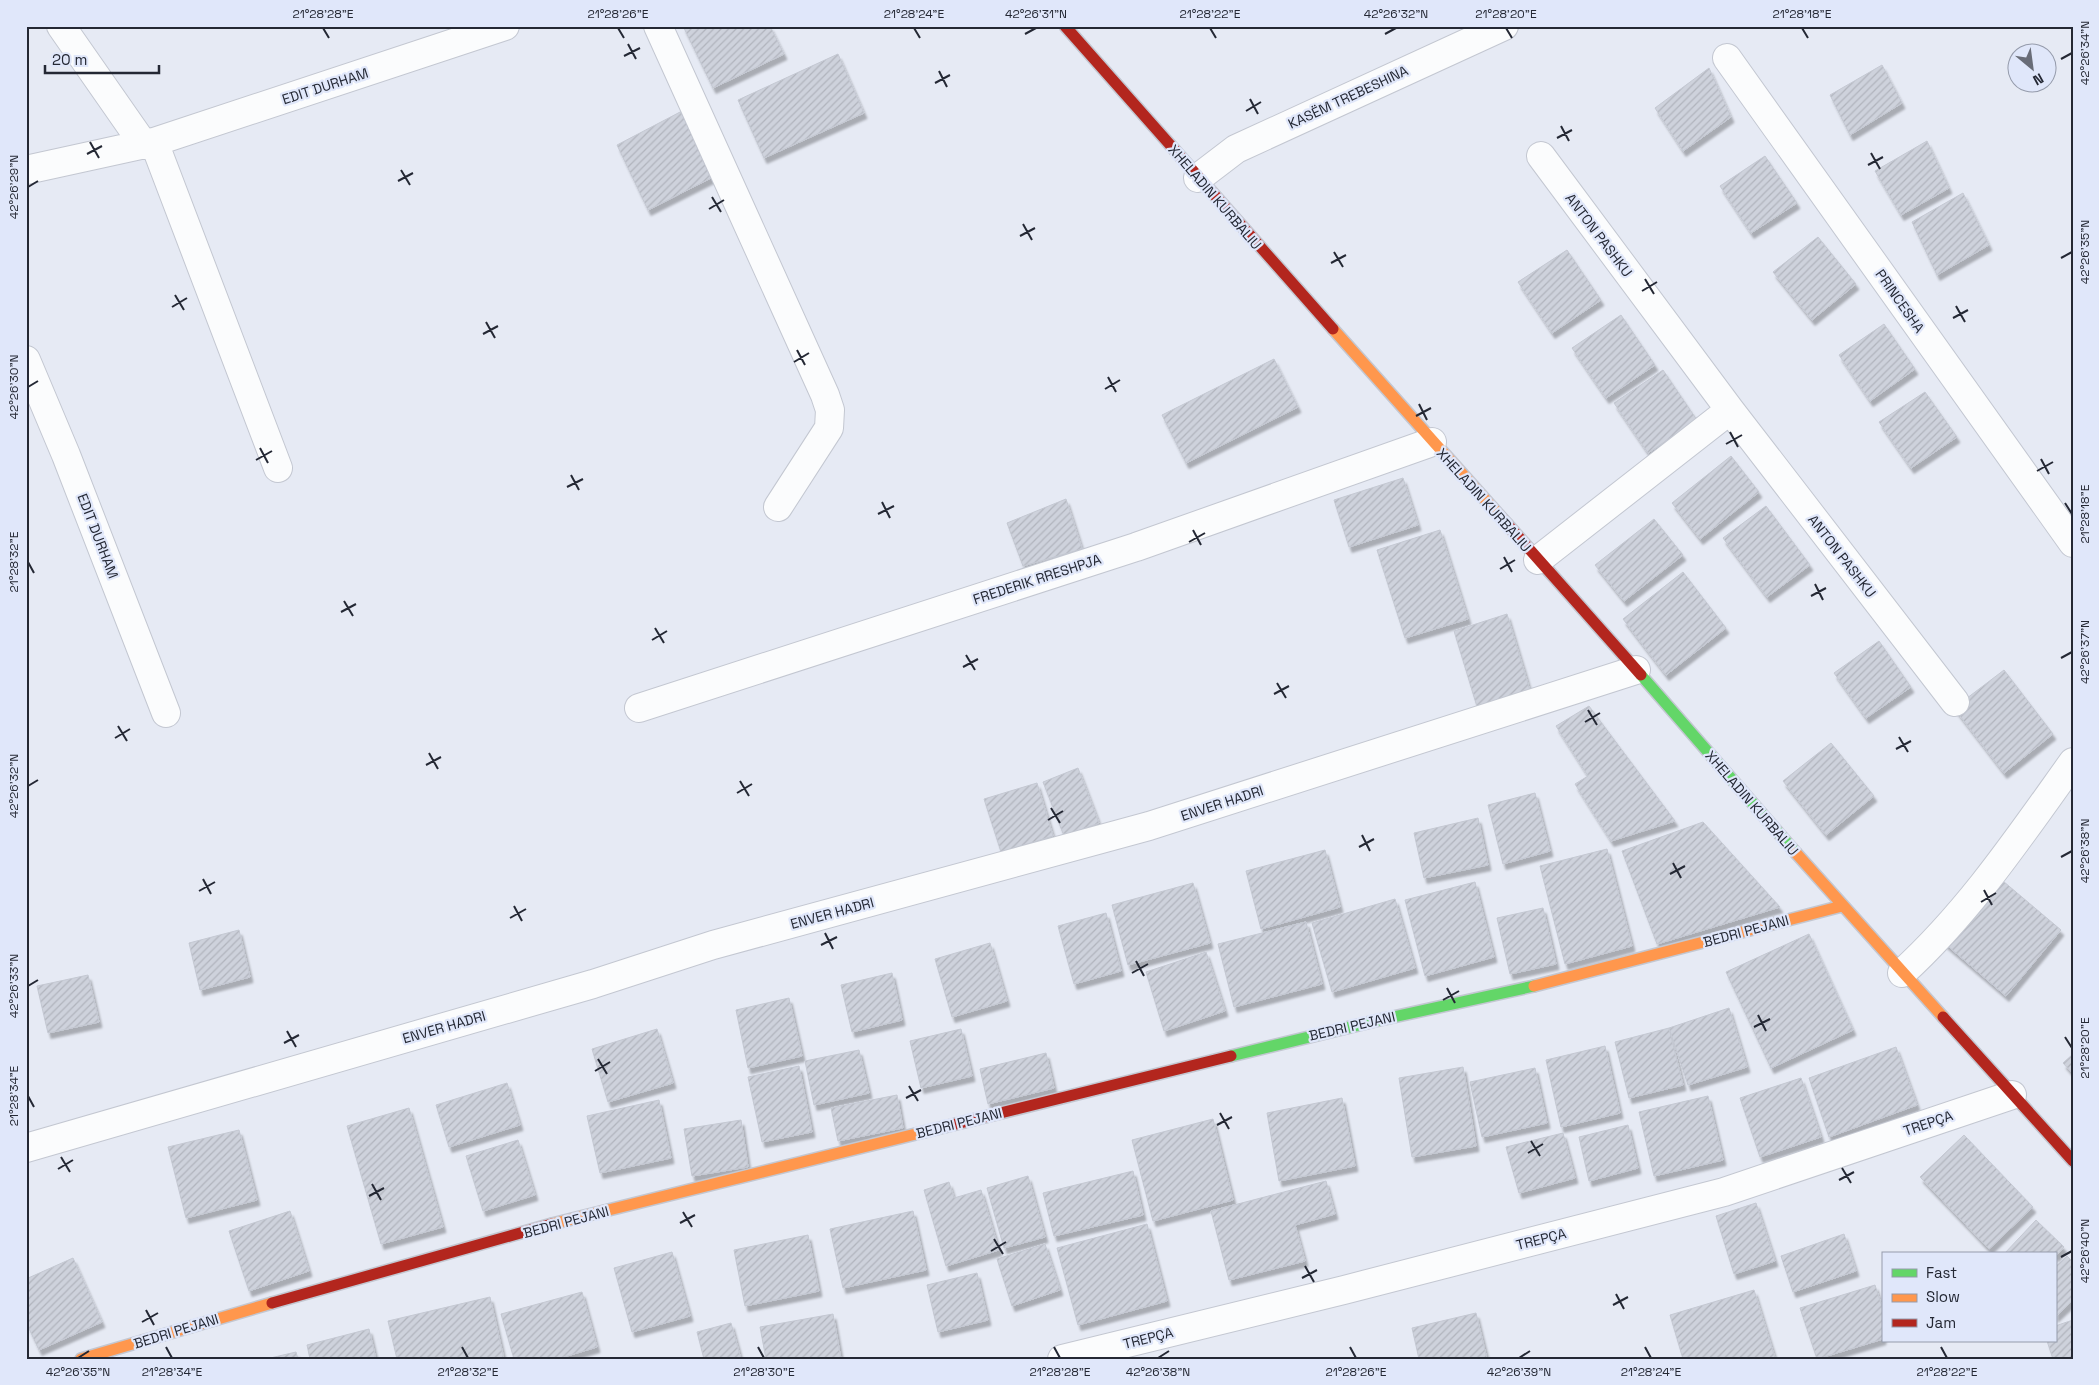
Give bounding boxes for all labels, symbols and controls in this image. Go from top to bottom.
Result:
text: 21°28'28"E [292,6,354,22]
text: 21°28'26"E [588,6,649,22]
text: 21°28'24"E [884,6,944,22]
text: 42°26'31"N [1005,6,1067,22]
text: 21°28'22"E [1180,6,1241,22]
text: 42°26'32"N [1364,6,1428,22]
text: 21°28'20"E [1475,6,1537,22]
text: 21°28'18"E [1773,6,1832,22]
text: 42°26'34"N [2077,21,2093,85]
scale bar [45,42,159,74]
north arrow [2006,42,2056,92]
text: 20 m [52,50,87,69]
street label: KASËM TREBESHINA [1285,61,1411,133]
street label: EDIT DURHAM [280,64,370,108]
text: N [2030,69,2047,90]
street label: XHELADIN KURBALIU [1165,141,1265,253]
text: 42°26'29"N [6,155,22,219]
street label: ANTON PASHKU [1562,190,1636,280]
text: 42°26'35"N [2077,220,2093,284]
street label: PRINCESHA [1872,266,1929,336]
text: 42°26'30"N [6,355,22,419]
street label: XHELADIN KURBALIU [1433,445,1535,555]
text: 21°28'18"E [2077,484,2093,543]
street label: EDIT DURHAM [74,491,122,581]
street label: ANTON PASHKU [1804,511,1880,601]
text: 21°28'32"E [6,531,22,592]
street label: FREDERIK RRESHPJA [971,550,1103,608]
text: 42°26'37"N [2077,620,2093,684]
street label: XHELADIN KURBALIU [1702,747,1802,859]
text: 42°26'32"N [6,754,22,818]
street label: ENVER HADRI [1178,781,1266,825]
text: 42°26'38"N [2077,819,2093,883]
street label: ENVER HADRI [788,893,876,933]
street label: BEDRI PEJANI [1701,911,1791,951]
text: 42°26'33"N [6,954,22,1018]
street label: ENVER HADRI [400,1007,488,1047]
street label: BEDRI PEJANI [1307,1007,1397,1045]
text: 21°28'20"E [2077,1017,2093,1079]
text: 21°28'34"E [6,1065,22,1126]
street label: BEDRI PEJANI [914,1104,1004,1142]
street label: TREPÇA [1901,1106,1955,1140]
street label: BEDRI PEJANI [521,1202,611,1242]
text: 42°26'40"N [2077,1219,2093,1283]
street label: TREPÇA [1514,1224,1568,1254]
legend [1882,1252,2056,1342]
text: Fast [1926,1263,1957,1282]
text: Slow [1926,1287,1960,1306]
street label: BEDRI PEJANI [131,1310,221,1352]
text: Jam [1926,1313,1956,1332]
street label: TREPÇA [1121,1323,1175,1353]
text: 42°26'35"N [46,1364,110,1380]
text: 21°28'34"E [142,1364,203,1380]
text: 21°28'32"E [438,1364,499,1380]
text: 21°28'30"E [733,1364,795,1380]
text: 21°28'28"E [1029,1364,1091,1380]
text: 42°26'38"N [1126,1364,1190,1380]
text: 21°28'26"E [1326,1364,1387,1380]
text: 42°26'39"N [1487,1364,1551,1380]
text: 21°28'24"E [1621,1364,1681,1380]
text: 21°28'22"E [1917,1364,1978,1380]

